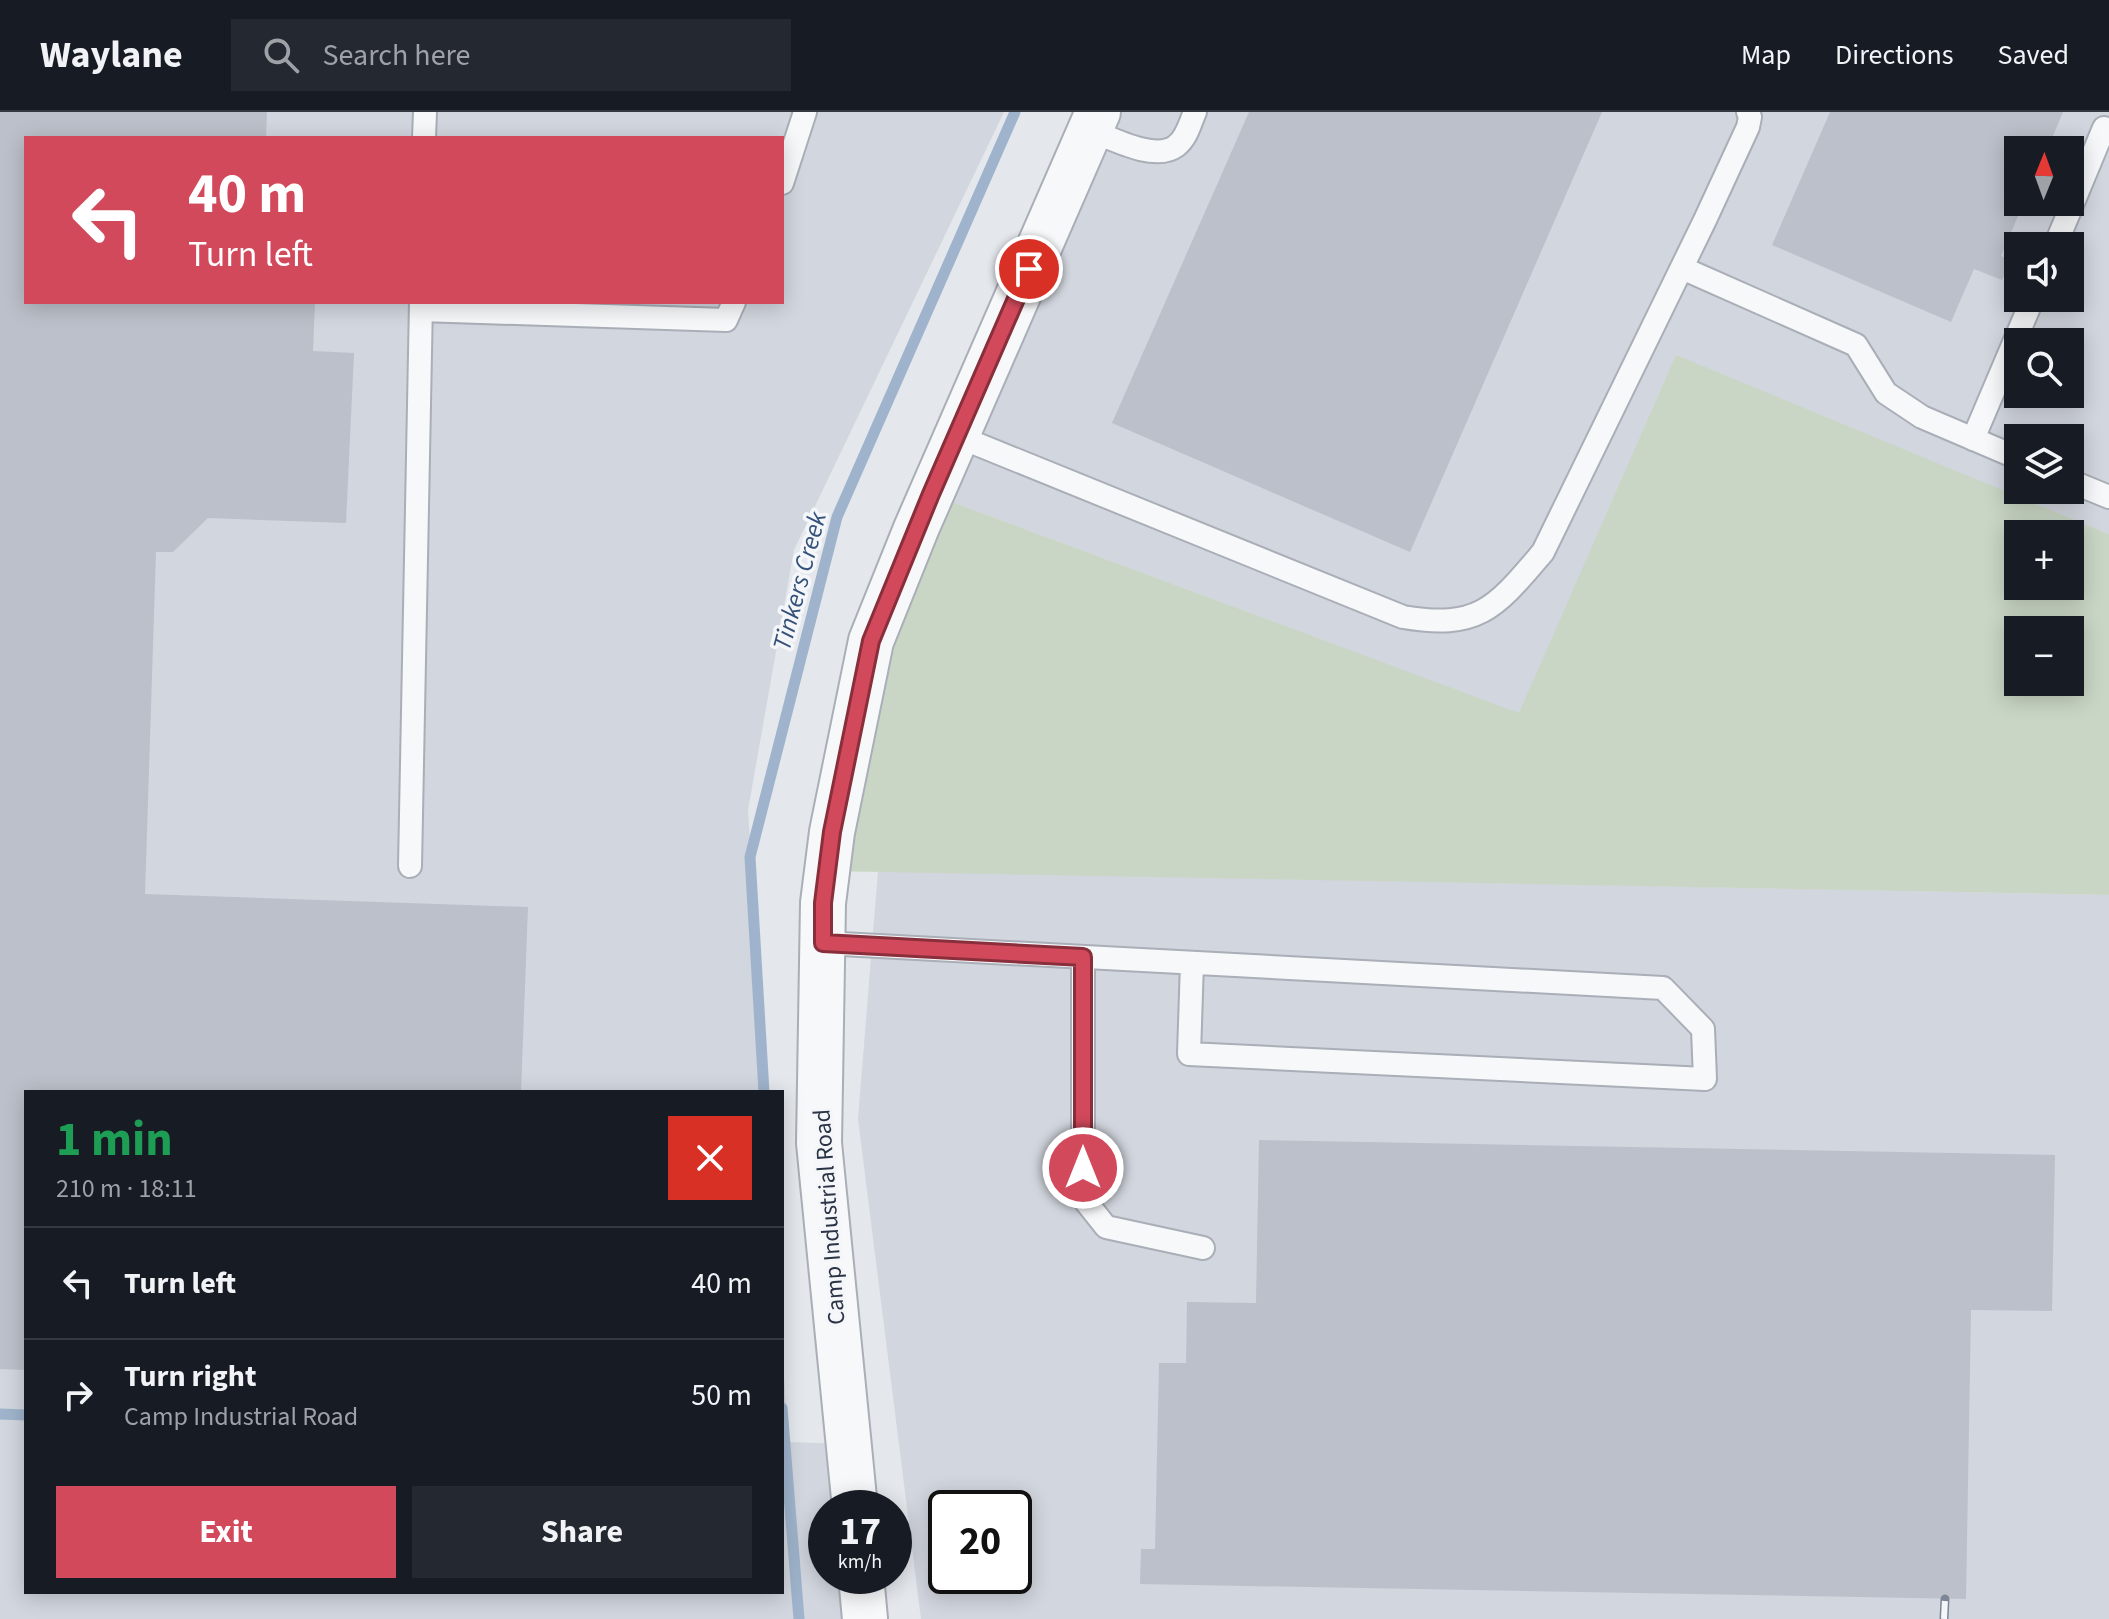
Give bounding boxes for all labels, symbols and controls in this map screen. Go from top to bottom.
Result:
search box [231,19,791,91]
text: Waylane [40,28,183,82]
icon: search [259,33,303,77]
text: Search here [323,34,471,77]
text: Map [1741,35,1791,75]
text: Directions [1835,35,1954,75]
text: Saved [1998,35,2069,75]
north arrow [2004,136,2084,216]
map controls [2004,136,2084,696]
text: 40 m [188,155,306,234]
icon: left [56,168,160,272]
text: Turn left [188,229,313,280]
button: sound [2004,232,2084,312]
pin [995,235,1063,303]
icon: arrive [1007,247,1051,291]
button: search [2004,328,2084,408]
button: layers [2004,424,2084,504]
water label: Tinkers Creek [763,507,836,655]
button: + [2004,520,2084,600]
button: − [2004,616,2084,696]
text: 1 min [56,1106,173,1174]
street label: Camp Industrial Road [805,1108,854,1326]
button: close [668,1116,752,1200]
position arrow [1041,1126,1125,1210]
text: 210 m · 18:11 [56,1170,197,1207]
icon: left [56,1261,100,1305]
text: Turn left [124,1262,236,1305]
text: 40 m [691,1262,752,1305]
text: Turn right [124,1355,256,1398]
icon: right [56,1373,100,1417]
text: 50 m [691,1374,752,1417]
text: Camp Industrial Road [124,1398,358,1435]
button: Exit [56,1486,396,1578]
button: Share [412,1486,752,1578]
speed limit sign: 20 [928,1490,1032,1594]
text: 17 [839,1503,881,1560]
text: km/h [838,1548,882,1576]

